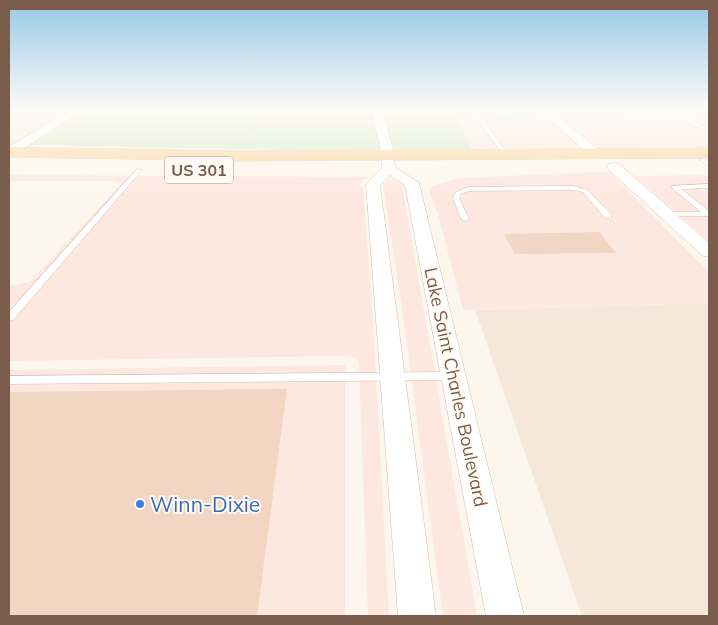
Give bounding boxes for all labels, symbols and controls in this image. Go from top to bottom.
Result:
road number: US 301 [165,156,233,184]
street label: Lake Saint Charles Boulevard [419,265,493,509]
place label: Winn-Dixie [150,491,260,517]
marker: Winn-Dixie [134,498,146,510]

